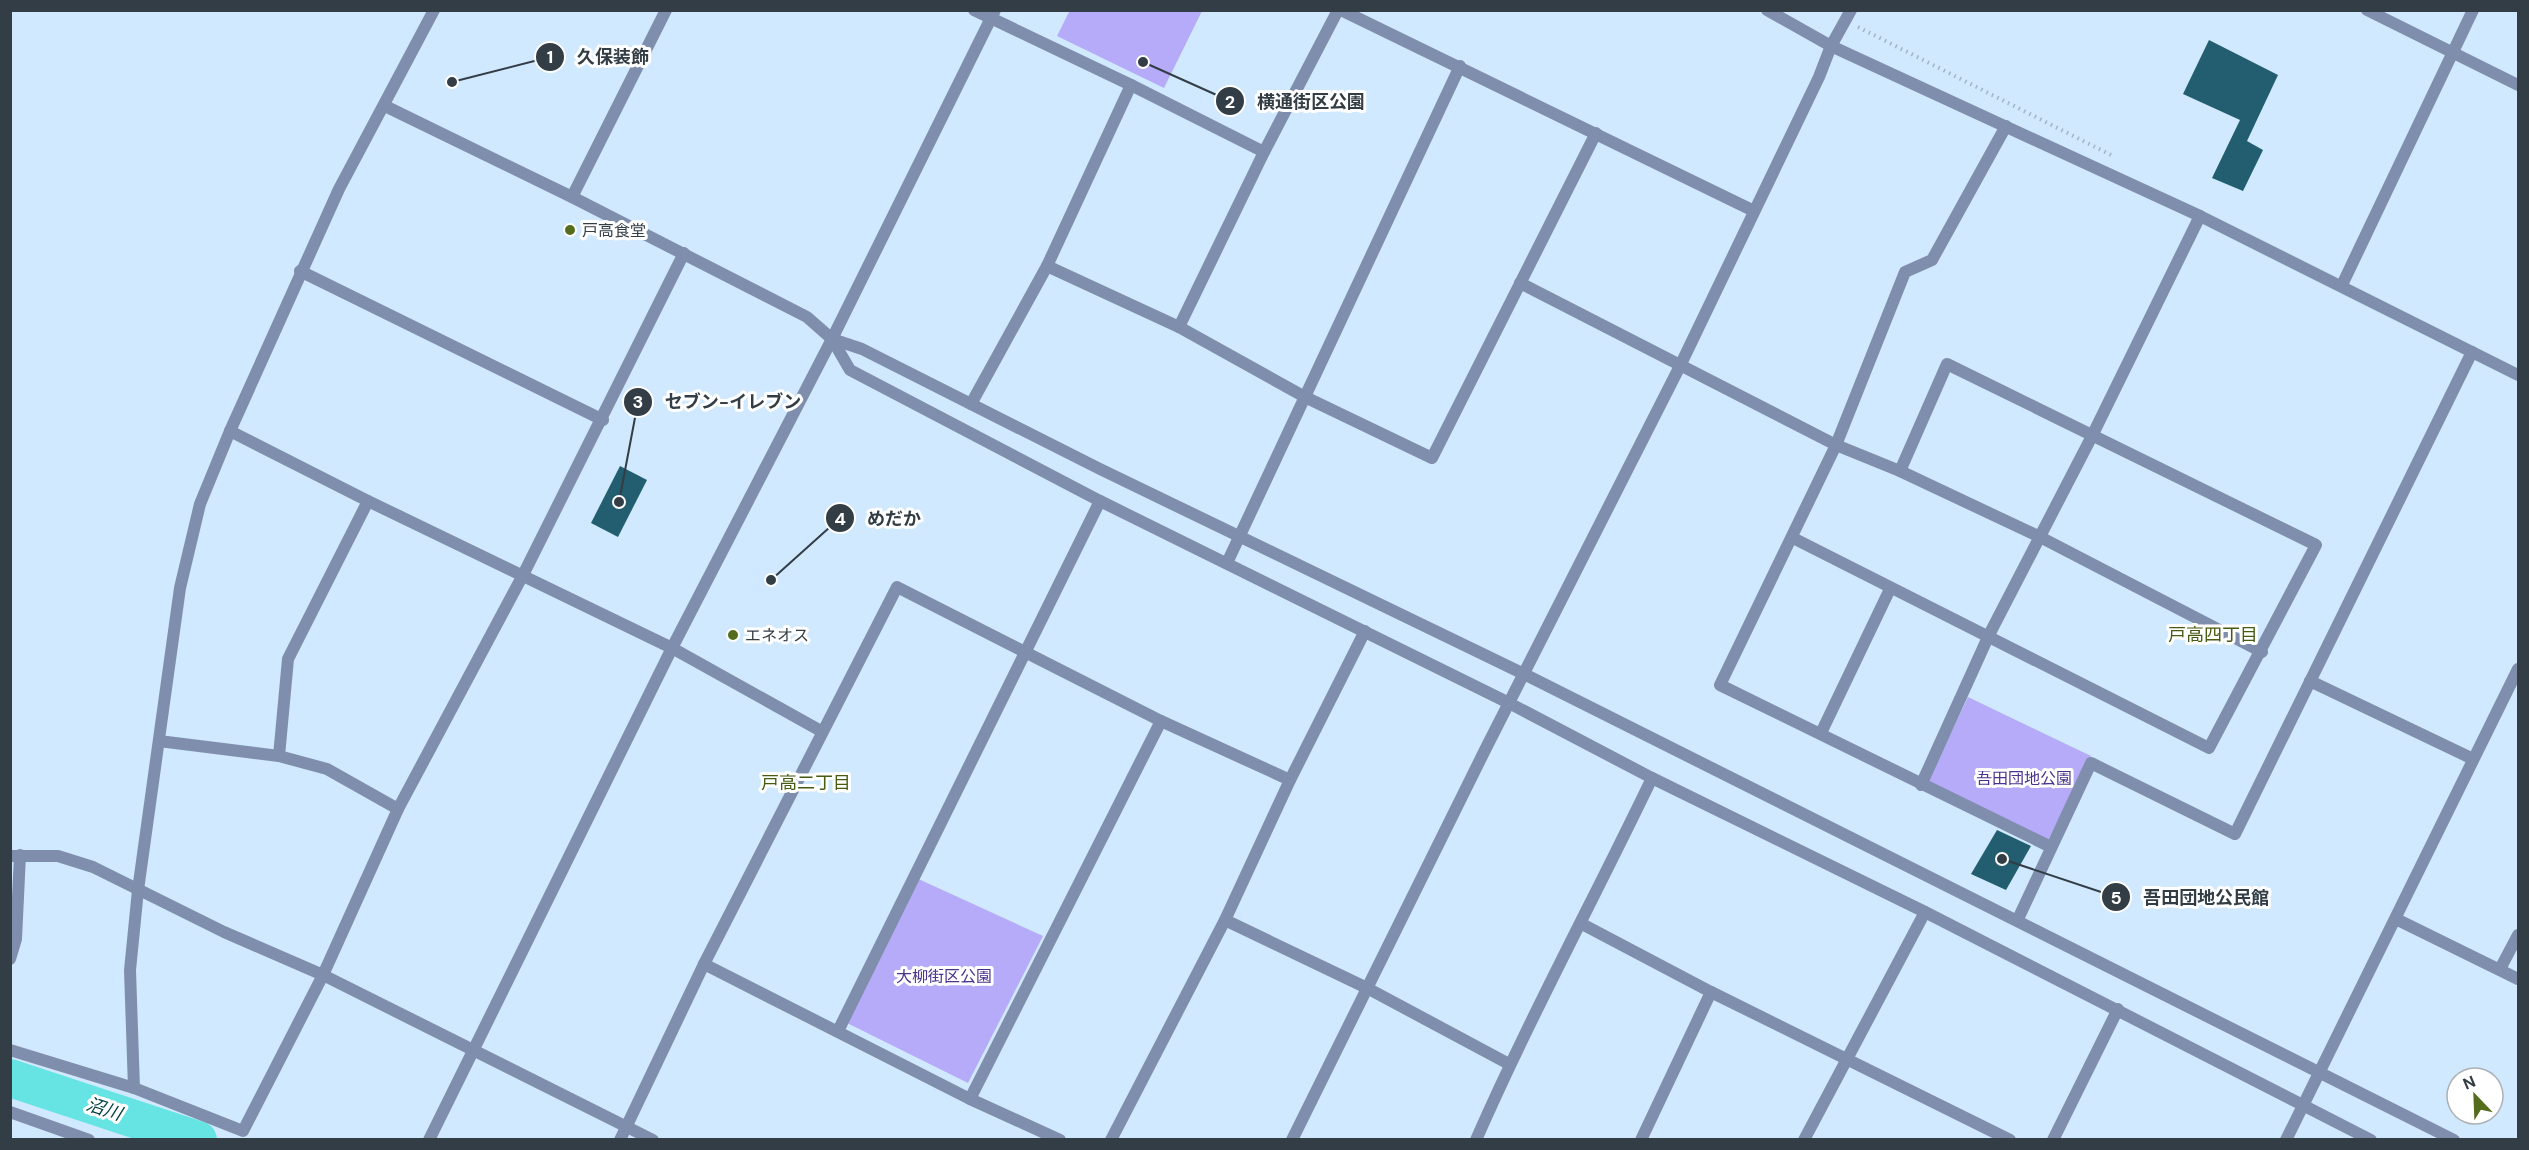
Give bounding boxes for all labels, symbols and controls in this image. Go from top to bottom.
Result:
callout: 久保装飾 [535,39,661,75]
text: 1 [547,45,553,69]
text: 久保装飾 [577,45,649,69]
callout: 横通街区公園 [1215,83,1377,119]
text: 2 [1225,90,1235,114]
text: 横通街区公園 [1257,90,1365,114]
place label: 戸高食堂 [582,220,646,241]
marker: 戸高食堂 [563,223,577,237]
callout: セブン-イレブン [623,384,814,420]
text: 3 [633,390,643,414]
text: セブン-イレブン [665,390,801,414]
callout: めだか [825,500,933,536]
text: 4 [834,507,846,531]
text: めだか [867,507,921,531]
district label: 戸高四丁目 [2168,623,2258,647]
place label: エネオス [745,625,809,646]
marker: エネオス [726,628,740,642]
park label: 吾田団地公園 [1976,768,2072,789]
district label: 戸高二丁目 [761,771,851,795]
callout: 吾田団地公民館 [2101,879,2281,915]
text: 5 [2110,886,2122,910]
text: 吾田団地公民館 [2143,886,2269,910]
park label: 大柳街区公園 [896,966,992,987]
north arrow [2445,1066,2505,1126]
text: N [2460,1071,2479,1095]
water label: 沼川 [83,1092,127,1127]

